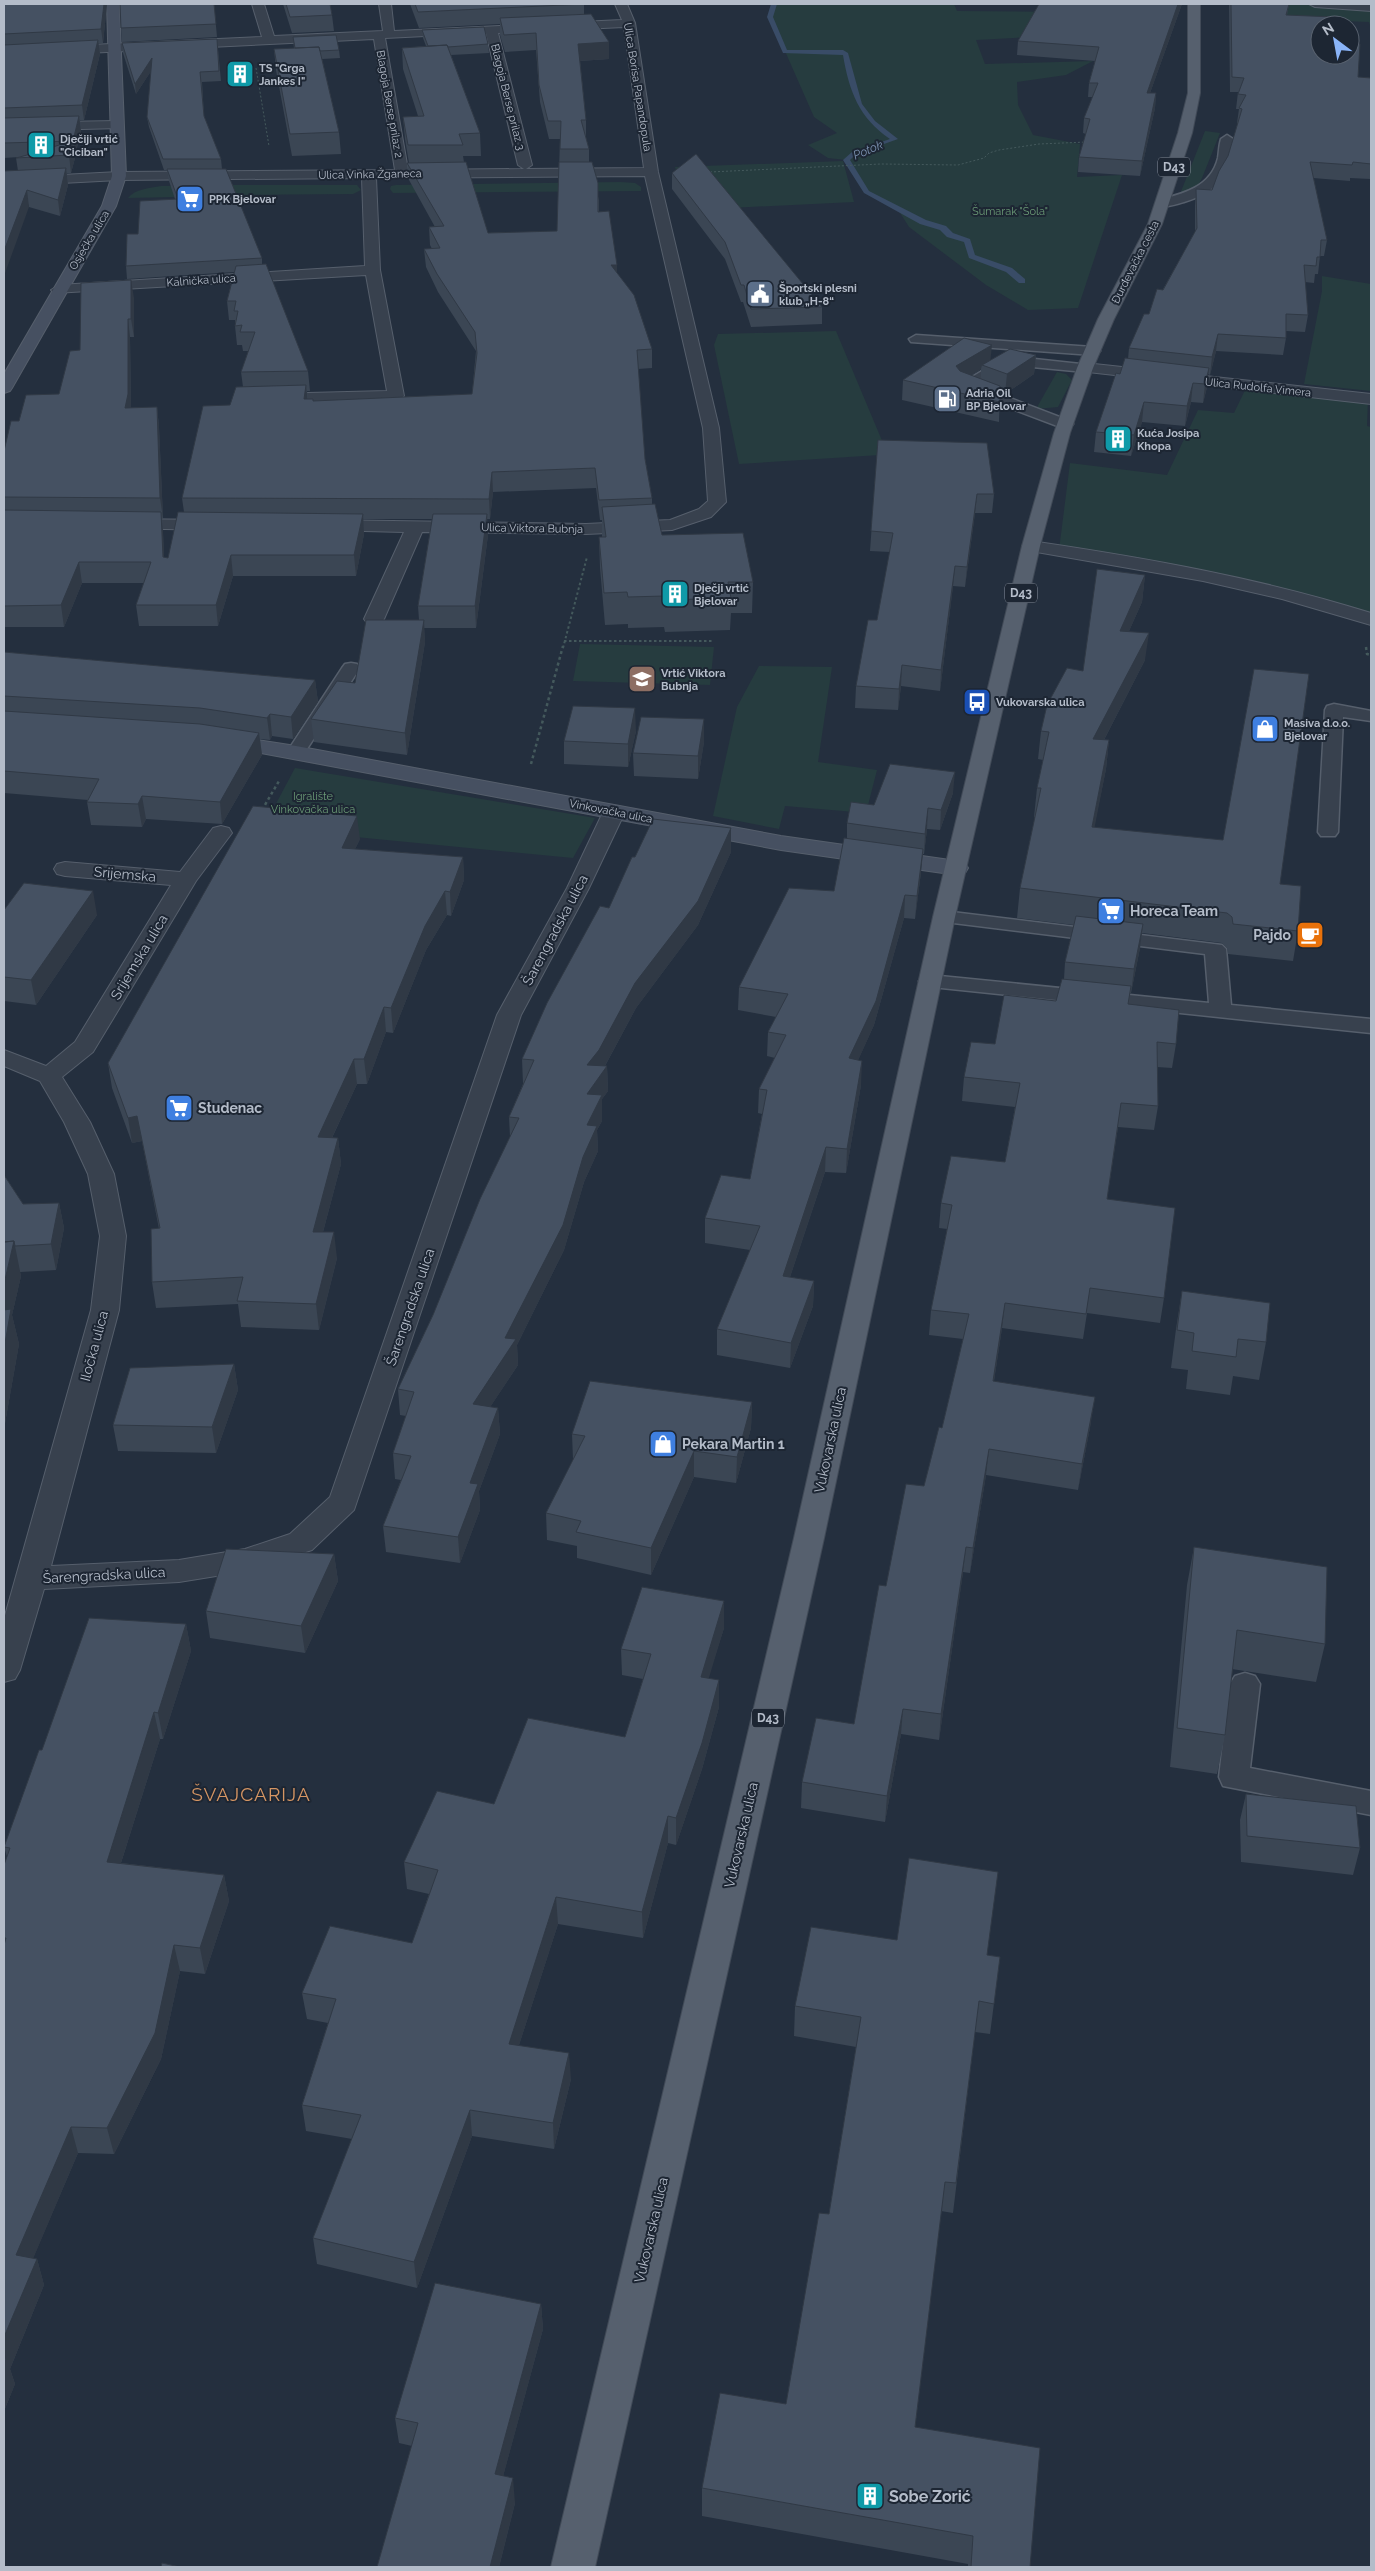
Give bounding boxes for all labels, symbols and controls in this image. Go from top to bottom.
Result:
north arrow [1310,15,1360,65]
text: N [1319,19,1337,39]
street label: Ulica Borisa Papandopula [621,22,654,152]
street label: Blagoja Berse prilaz 3 [488,43,527,152]
street label: Blagoja Berse prilaz 2 [374,49,405,159]
building icon: TS "Grga Jankes I" [225,59,255,89]
place label: TS "Grga Jankes I" [259,62,305,88]
building icon: Dječiji vrtić "Ciciban" [26,130,56,160]
place label: Dječiji vrtić "Ciciban" [60,133,118,159]
water label: Potok [851,137,886,162]
road number: D43 [1158,158,1190,176]
street label: Ulica Vinka Žganeca [318,166,422,182]
supermarket icon: PPK Bjelovar [175,184,205,214]
place label: PPK Bjelovar [209,193,277,206]
park label: Šumarak "Šola" [972,204,1048,218]
street label: Osječka ulica [67,208,112,272]
street label: Đurđevačka cesta [1109,219,1162,306]
street label: Kalnička ulica [166,272,236,289]
public building icon: Športski plesni klub „H-8“ [745,279,775,309]
place label: Športski plesni klub „H-8“ [779,281,857,308]
street label: Ulica Rudolfa Vimera [1204,375,1312,400]
fuel station icon: Adria Oil BP Bjelovar [932,384,962,414]
place label: Adria Oil BP Bjelovar [966,387,1027,413]
building icon: Kuća Josipa Khopa [1103,424,1133,454]
place label: Kuća Josipa Khopa [1137,427,1199,453]
street label: Ulica Viktora Bubnja [481,521,583,536]
building icon: Dječji vrtić Bjelovar [660,579,690,609]
place label: Dječji vrtić Bjelovar [694,582,749,608]
road number: D43 [1005,584,1037,602]
school or university icon: Vrtić Viktora Bubnja [627,664,657,694]
place label: Vrtić Viktora Bubnja [661,667,725,693]
bus stop icon: Vukovarska ulica [962,687,992,717]
place label: Vukovarska ulica [996,696,1085,709]
shop icon: Masiva d.o.o. Bjelovar [1250,714,1280,744]
place label: Masiva d.o.o. Bjelovar [1284,717,1350,743]
park label: Igralište Vinkovačka ulica [271,790,355,816]
street label: Vinkovačka ulica [568,797,654,826]
street label: Srijemska [93,863,157,885]
street label: Šarengradska ulica [517,871,591,988]
supermarket icon: Horeca Team [1096,896,1126,926]
place label: Horeca Team [1130,903,1218,919]
street label: Srijemska ulica [107,912,171,1002]
cafe icon: Pajdo [1295,920,1325,950]
place label: Pajdo [1253,927,1292,943]
supermarket icon: Studenac [164,1093,194,1123]
place label: Studenac [198,1100,262,1116]
street label: Šarengradska ulica [381,1246,438,1368]
street label: Iločka ulica [77,1309,111,1383]
street label: Vukovarska ulica [811,1385,849,1495]
shop icon: Pekara Martin 1 [648,1429,678,1459]
place label: Pekara Martin 1 [682,1436,785,1452]
street label: Šarengradska ulica [42,1562,166,1586]
road number: D43 [752,1709,784,1728]
street label: Vukovarska ulica [721,1781,761,1889]
district label: ŠVAJCARIJA [191,1783,311,1805]
street label: Vukovarska ulica [631,2176,671,2284]
building icon: Sobe Zorić [855,2481,885,2511]
place label: Sobe Zorić [889,2487,971,2506]

